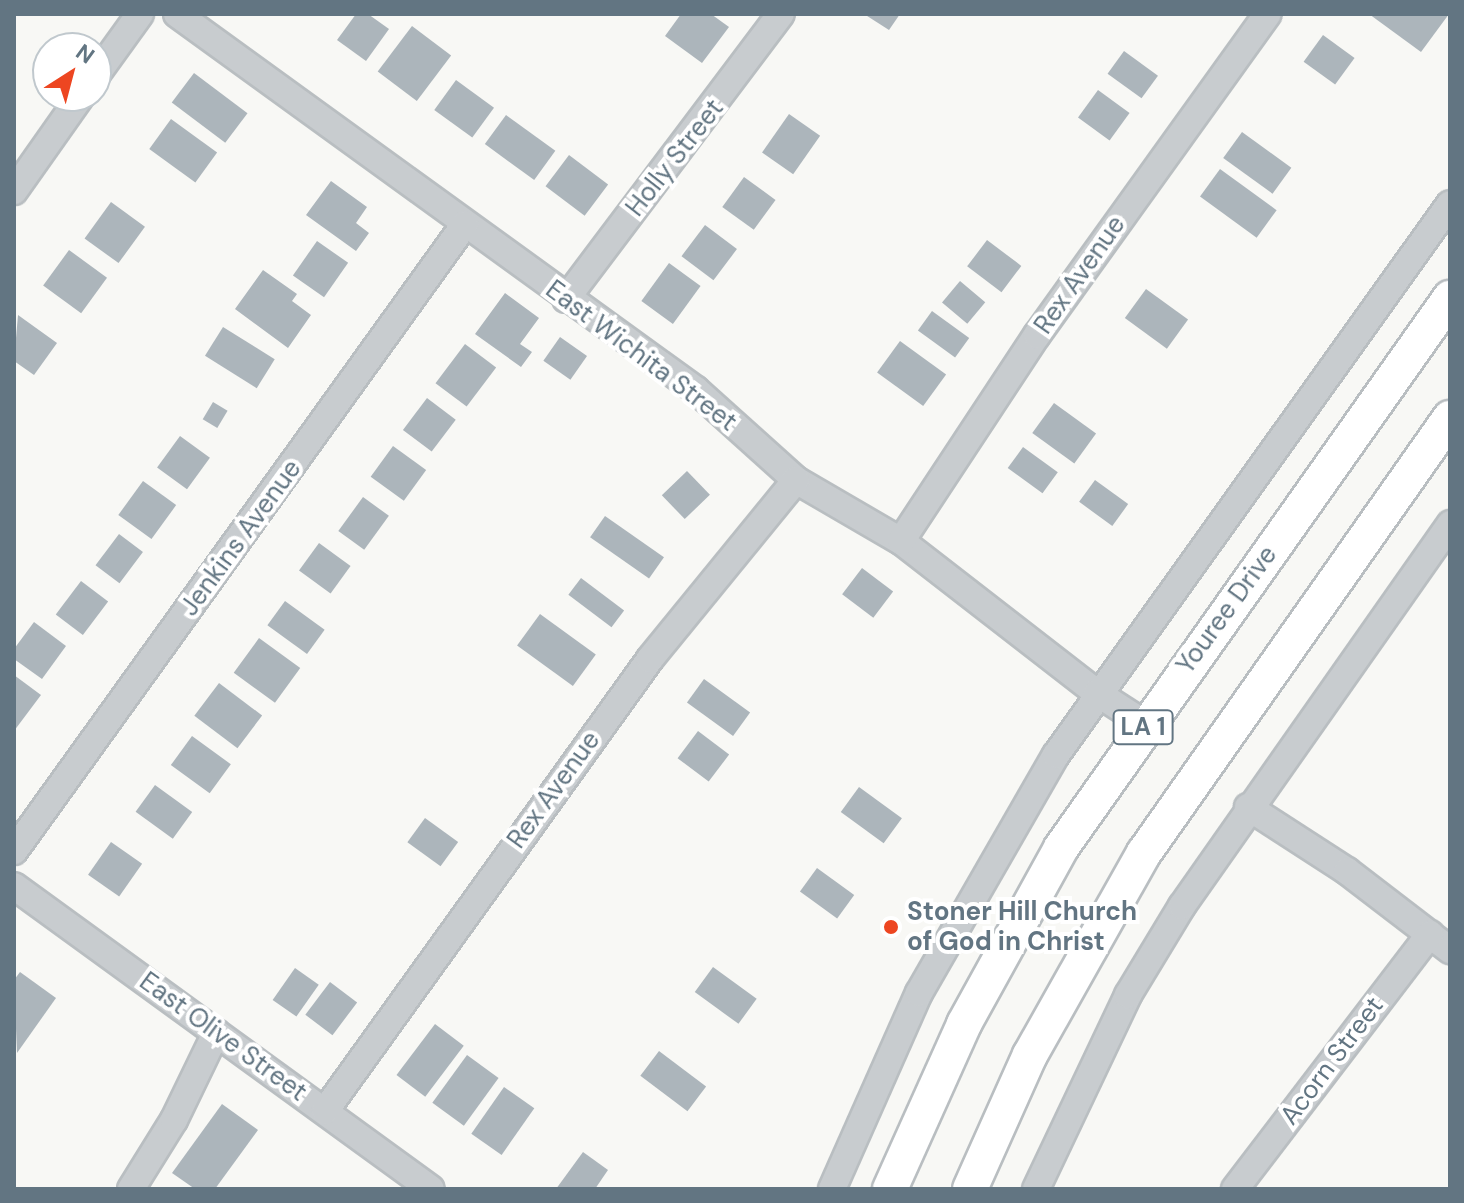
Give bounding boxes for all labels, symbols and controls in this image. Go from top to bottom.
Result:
north arrow [32,32,112,112]
text: N [70,37,100,70]
street label: Holly Street [620,93,730,223]
street label: Rex Avenue [1028,210,1132,340]
street label: East Wichita Street [539,274,743,438]
street label: Jenkins Avenue [174,454,308,622]
street label: Youree Drive [1170,540,1284,680]
road number: LA 1 [1111,707,1175,747]
street label: Rex Avenue [501,725,607,855]
place label: Stoner Hill Church of God in Christ [907,896,1137,958]
marker: Stoner Hill Church of God in Christ [882,918,900,936]
street label: East Olive Street [133,966,313,1108]
street label: Acorn Street [1274,991,1390,1131]

